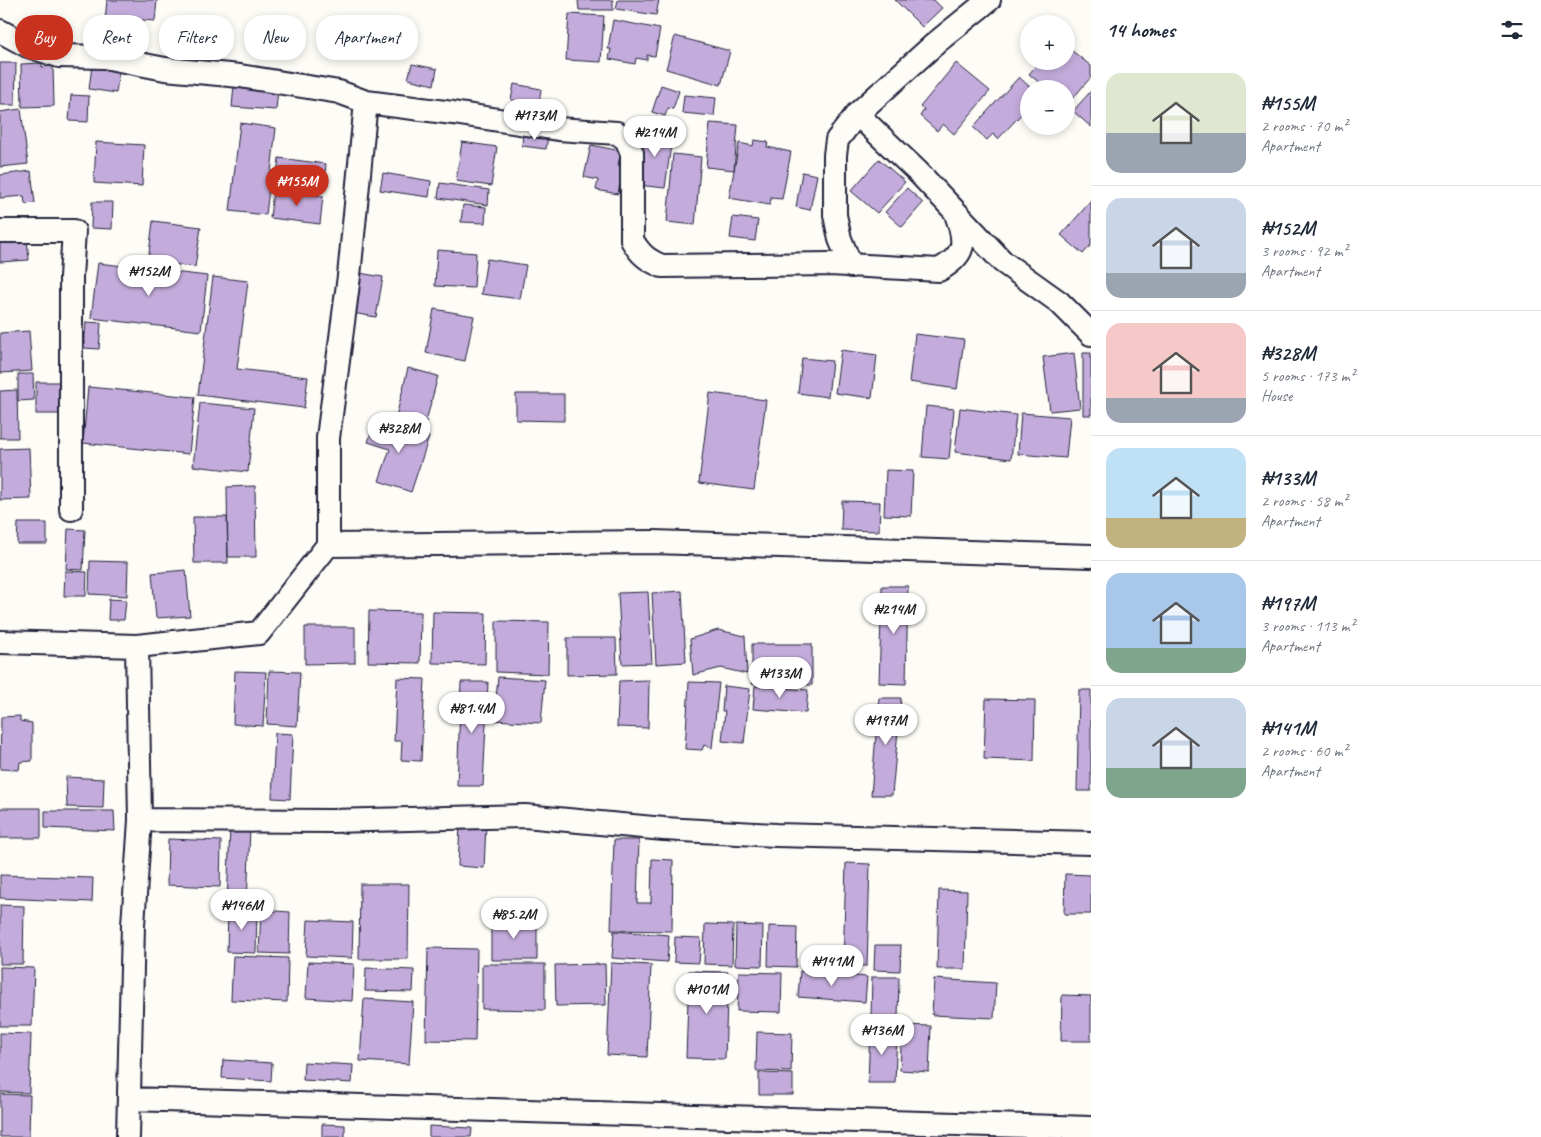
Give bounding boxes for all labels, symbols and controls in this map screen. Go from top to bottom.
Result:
chip: Buy [15,15,73,60]
chip: Rent [83,15,149,60]
chip: Filters [159,15,234,60]
chip: New [244,15,306,60]
chip: Apartment [316,15,418,60]
map controls [1020,15,1075,135]
button: + [1020,15,1075,70]
icon: filters [1498,16,1526,44]
text: 14 homes [1106,17,1175,43]
button: − [1020,80,1075,135]
text: ₦155M [1261,90,1314,116]
icon: home [1146,93,1206,153]
pin: ₦173M [500,98,570,141]
text: ₦173M [514,105,556,125]
pin: ₦214M [620,116,690,158]
text: 2 rooms · 70 m² [1261,116,1347,136]
text: ₦214M [634,122,676,142]
text: Apartment [1261,136,1320,156]
pin: ₦155M [262,164,332,207]
text: ₦155M [277,171,317,191]
text: ₦152M [1261,215,1315,241]
icon: home [1146,218,1206,278]
text: 3 rooms · 92 m² [1261,241,1347,261]
pin: ₦152M [114,254,184,297]
text: ₦152M [129,261,169,281]
text: Apartment [1261,261,1320,281]
text: ₦328M [1261,340,1315,366]
icon: home [1146,343,1206,403]
text: 5 rooms · 173 m² [1261,366,1355,386]
text: House [1261,386,1292,406]
pin: ₦328M [364,412,434,454]
text: ₦328M [378,418,420,438]
text: ₦133M [1261,465,1315,491]
icon: home [1146,468,1206,528]
text: 2 rooms · 58 m² [1261,491,1347,511]
text: Apartment [1261,511,1320,531]
text: ₦197M [1261,590,1315,616]
pin: ₦214M [859,592,929,635]
icon: home [1146,593,1206,653]
text: ₦214M [873,599,915,619]
text: 3 rooms · 113 m² [1261,616,1355,636]
text: Apartment [1261,636,1320,656]
pin: ₦133M [745,656,815,699]
text: ₦133M [759,663,801,683]
pin: ₦81.4M [431,692,513,734]
text: ₦81.4M [450,698,494,718]
pin: ₦197M [851,704,921,746]
text: ₦197M [866,710,906,730]
text: ₦141M [1261,715,1315,741]
icon: home [1146,718,1206,778]
text: 2 rooms · 60 m² [1261,741,1347,761]
text: Apartment [1261,761,1320,781]
pin: ₦146M [207,888,277,931]
text: ₦146M [221,895,263,915]
pin: ₦85.2M [473,898,555,940]
text: ₦85.2M [492,904,536,924]
pin: ₦141M [797,944,867,987]
text: ₦141M [811,951,853,971]
pin: ₦101M [672,972,742,1015]
text: ₦101M [686,979,728,999]
pin: ₦136M [847,1014,917,1056]
text: ₦136M [861,1020,903,1040]

